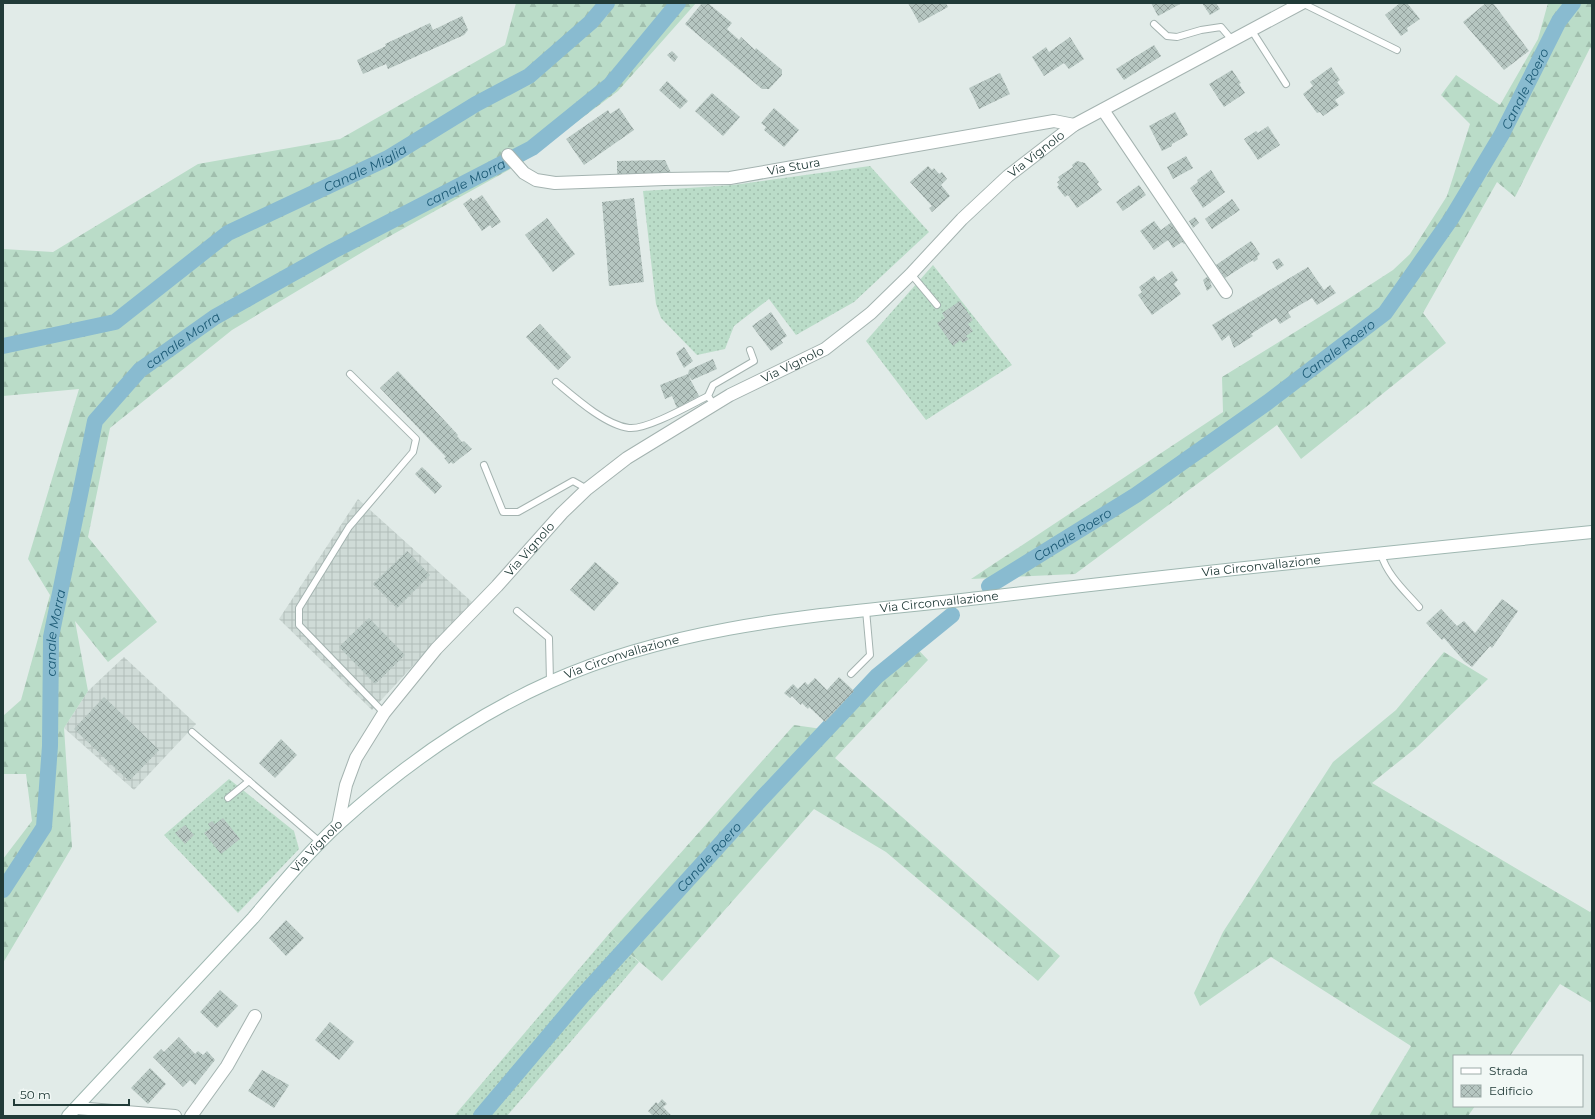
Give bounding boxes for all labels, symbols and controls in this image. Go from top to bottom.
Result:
water label: Canale Roero [1498,45,1552,132]
street label: Via Vignolo [1005,127,1067,180]
water label: Canale Miglia [321,140,410,195]
street label: Via Stura [766,154,821,178]
water label: canale Morra [423,155,508,210]
water label: canale Morra [142,308,223,372]
water label: Canale Roero [1298,316,1378,382]
street label: Via Vignolo [759,343,826,386]
water label: Canale Roero [1030,504,1114,565]
street label: Via Vignolo [501,519,558,579]
street label: Via Circonvallazione [1201,552,1321,580]
water label: canale Morra [43,588,69,676]
street label: Via Circonvallazione [879,588,999,615]
street label: Via Circonvallazione [562,631,680,682]
street label: Via Vignolo [287,816,345,875]
water label: Canale Roero [673,819,744,895]
legend [1453,1055,1583,1107]
text: Strada [1489,1063,1528,1078]
scale bar [14,1081,129,1107]
text: Edificio [1489,1083,1533,1098]
text: 50 m [20,1087,51,1102]

